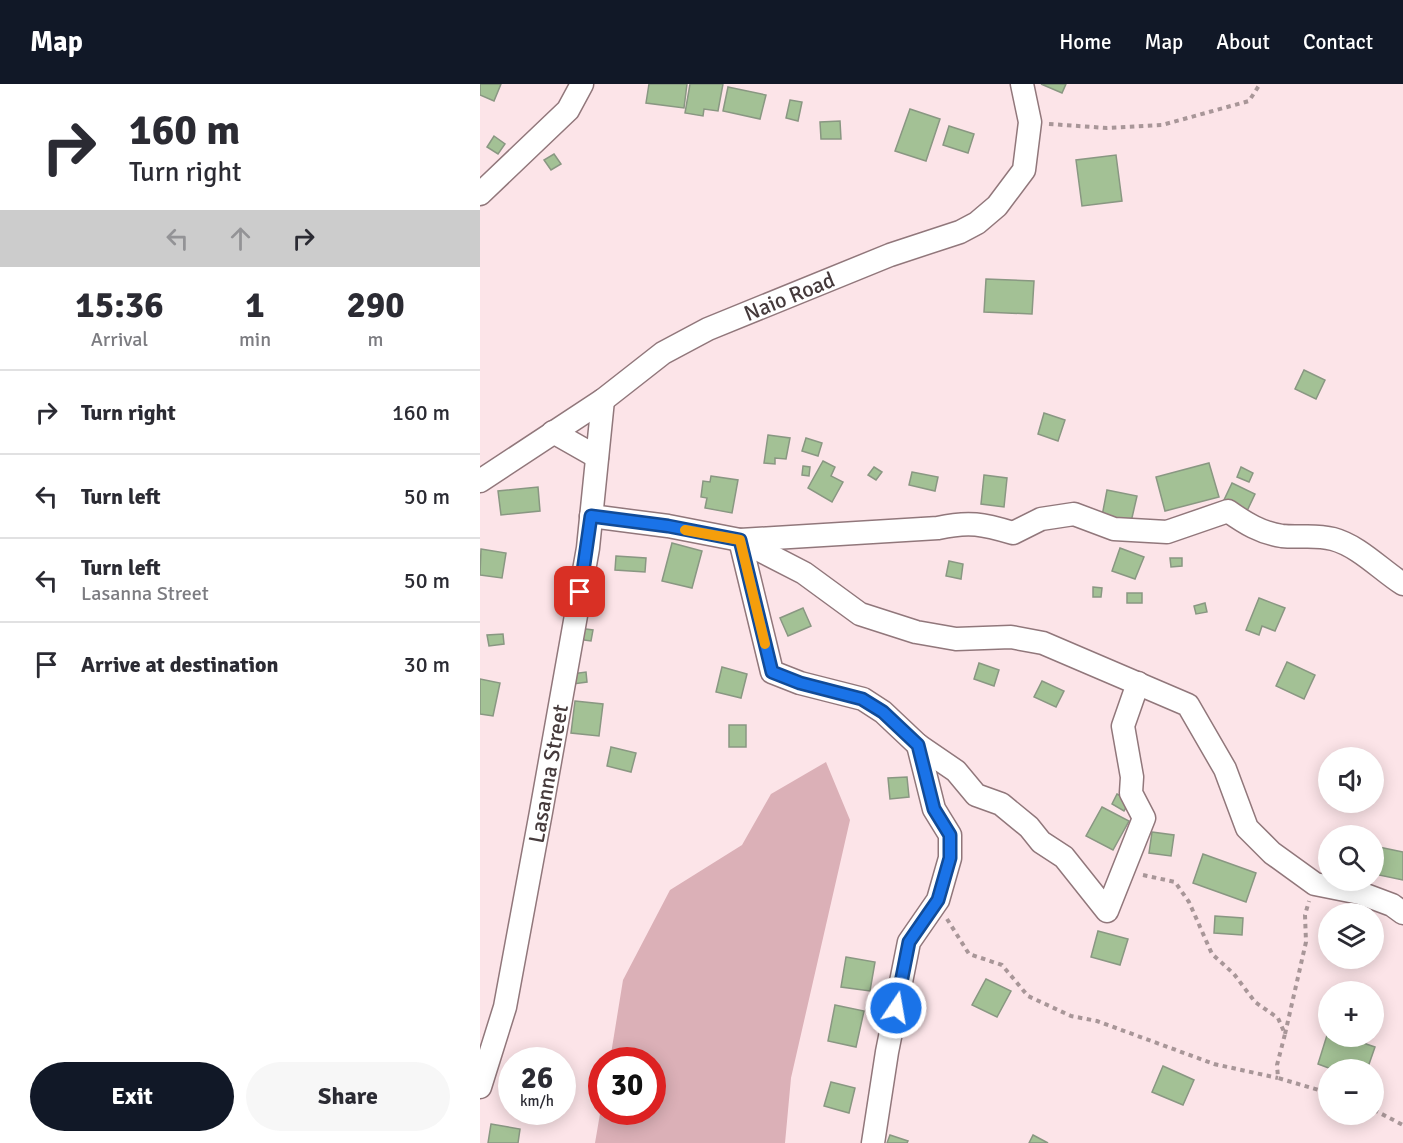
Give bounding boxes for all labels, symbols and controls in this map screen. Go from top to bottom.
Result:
text: Map [30,25,83,59]
text: Home [1059,29,1112,55]
text: Map [1145,29,1183,55]
text: About [1216,29,1270,55]
text: Contact [1303,29,1373,55]
text: 160 m [129,105,240,156]
icon: right [30,108,108,186]
text: Turn right [129,156,242,189]
icon: left [161,222,194,255]
icon: ahead [224,222,257,255]
icon: right [287,222,320,255]
street label: Naio Road [740,266,839,327]
text: 15:36 [75,283,164,328]
text: 1 [245,283,265,328]
text: 290 [346,283,405,328]
text: Arrival [91,327,148,352]
text: min [239,327,271,352]
text: m [368,327,384,352]
icon: right [30,396,63,429]
text: Turn right [81,399,176,426]
text: 160 m [392,399,450,426]
icon: left [30,480,63,513]
text: Turn left [81,483,161,510]
text: 50 m [404,483,450,510]
text: Turn left [81,554,161,581]
icon: left [30,564,63,597]
pin [554,566,605,617]
text: 50 m [404,567,450,594]
icon: arrive [563,575,596,608]
text: Lasanna Street [81,581,209,606]
icon: arrive [30,648,63,681]
text: Arrive at destination [81,651,278,678]
text: 30 m [404,651,450,678]
street label: Lasanna Street [523,702,574,845]
map controls [1318,747,1384,1125]
button: sound [1318,747,1384,813]
button: search [1318,825,1384,891]
button: layers [1318,903,1384,969]
position arrow [864,976,928,1040]
button: + [1318,981,1384,1047]
speed limit sign: 30 [588,1047,666,1125]
button: − [1318,1059,1384,1125]
text: 26 [521,1060,553,1097]
button: Exit [30,1062,234,1131]
button: Share [246,1062,450,1131]
text: km/h [520,1092,554,1110]

